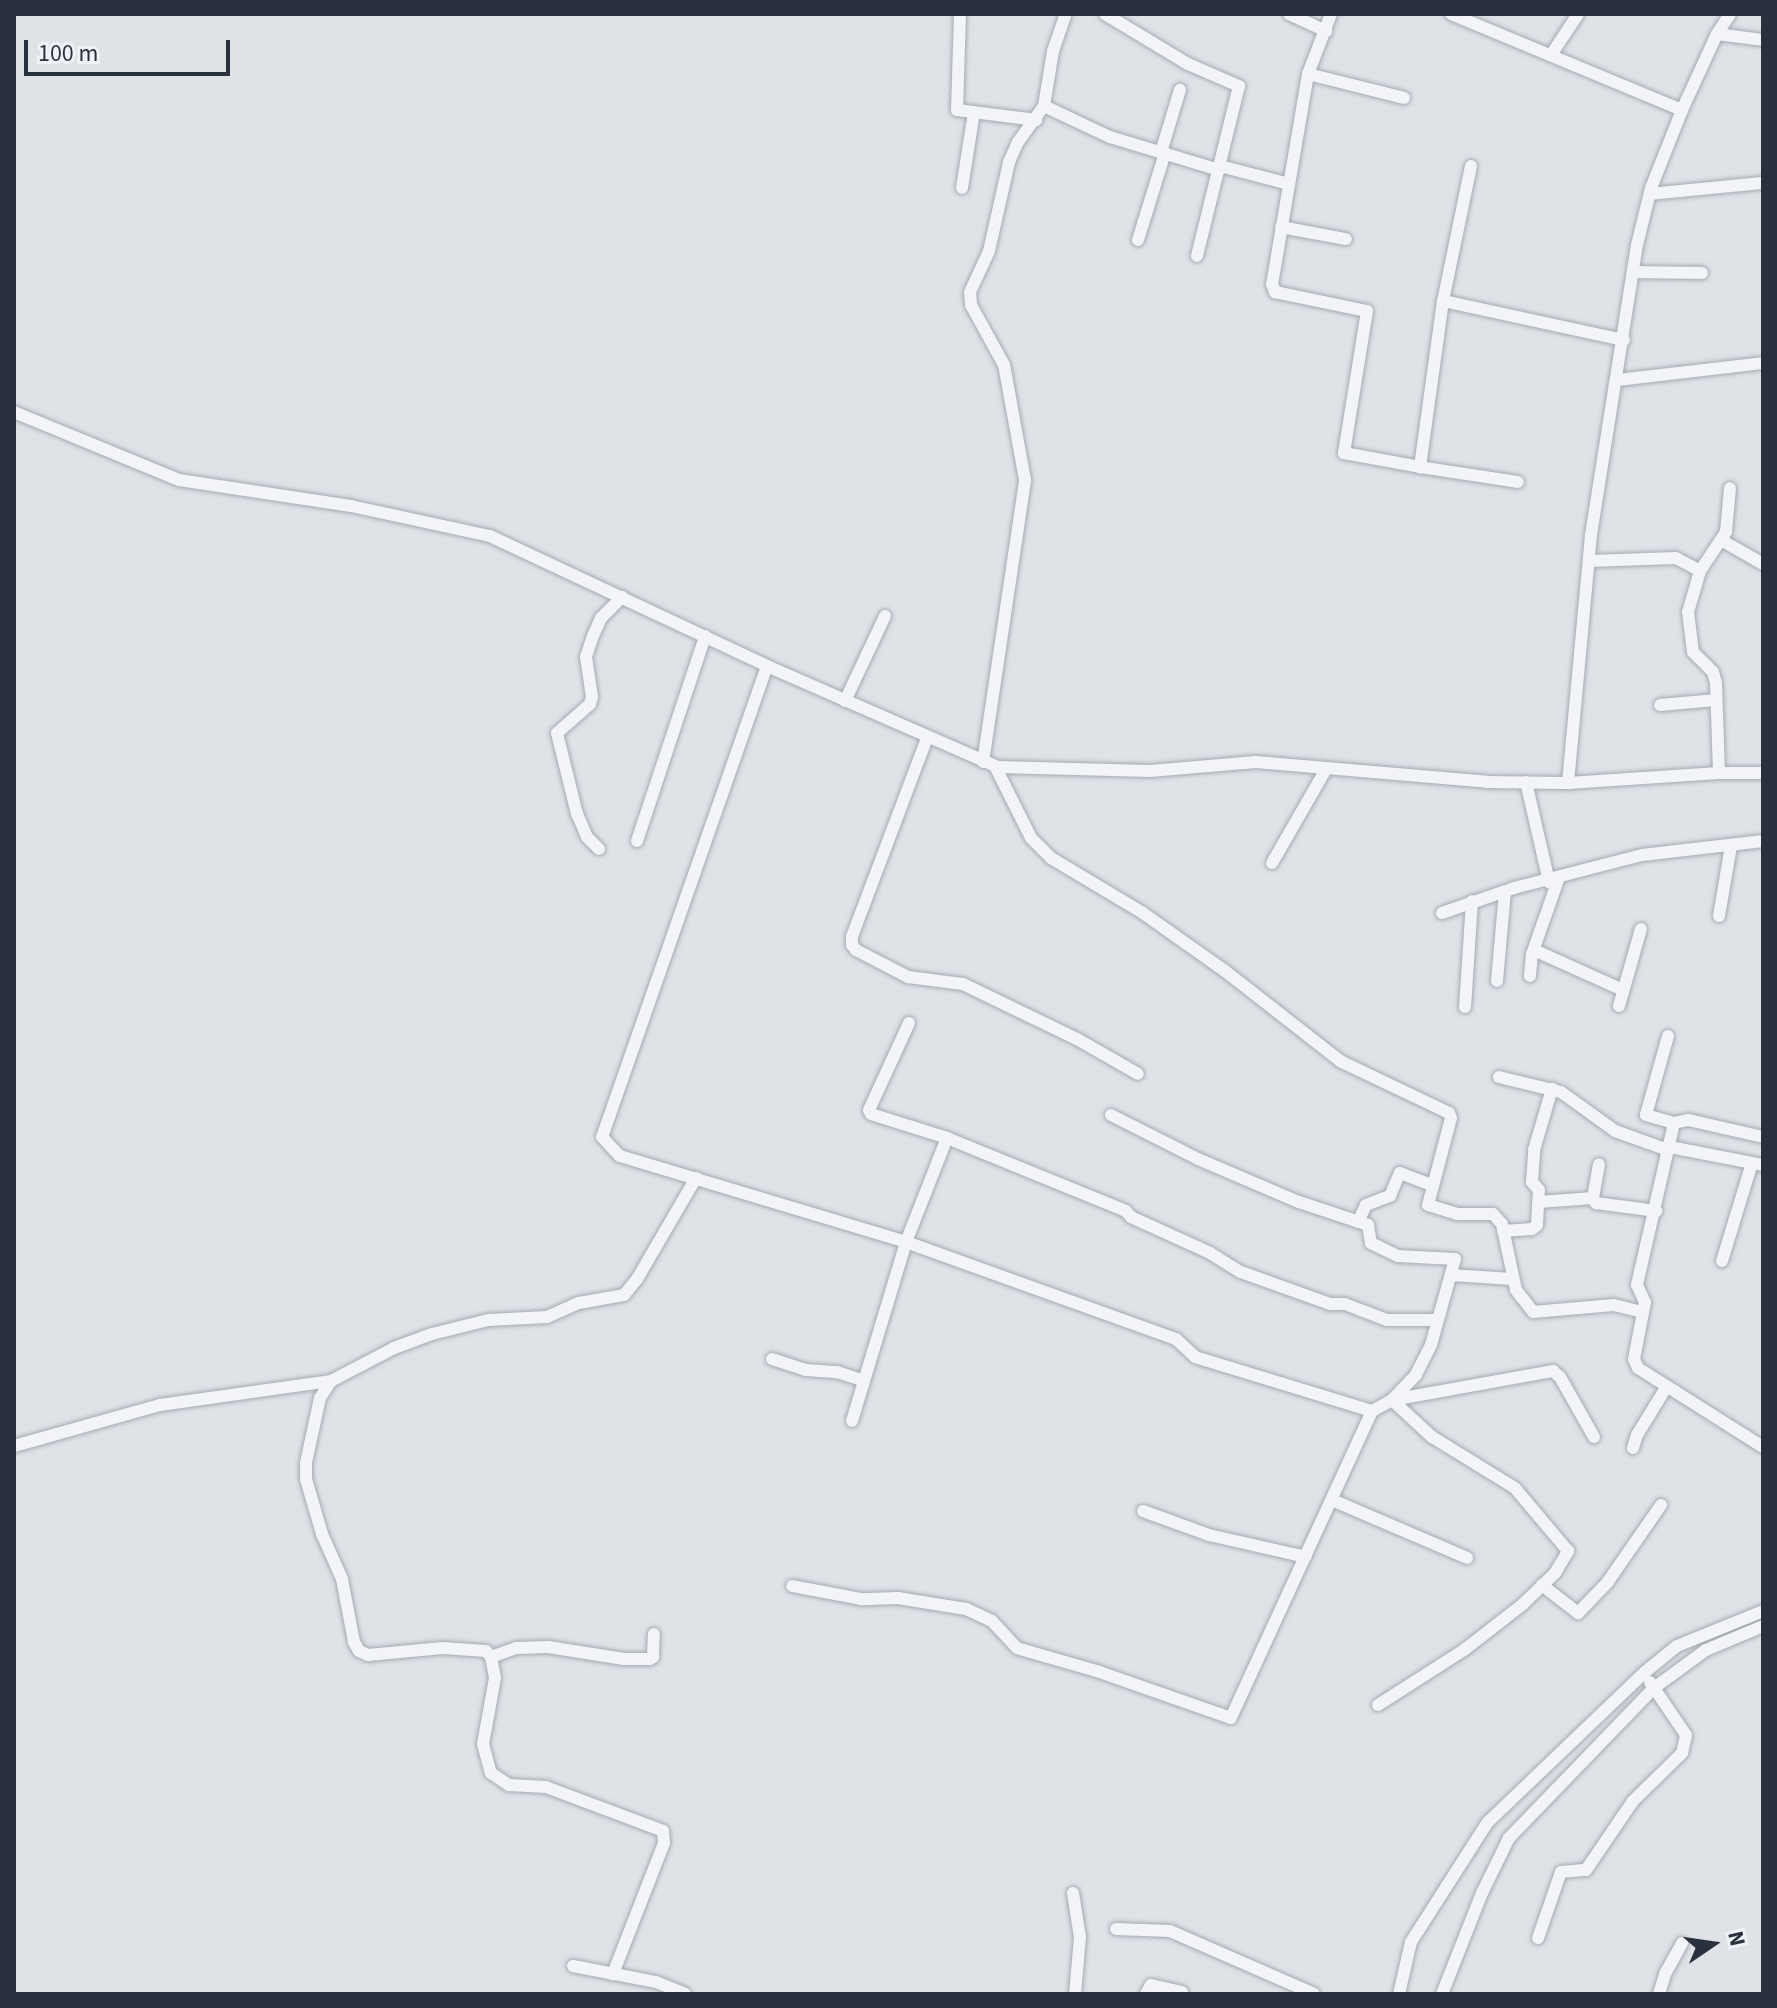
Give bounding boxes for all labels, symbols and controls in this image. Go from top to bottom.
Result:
scale bar [28,24,234,74]
text: 100 m [38,36,98,71]
north arrow [1673,1904,1753,1984]
text: N [1719,1928,1754,1949]

